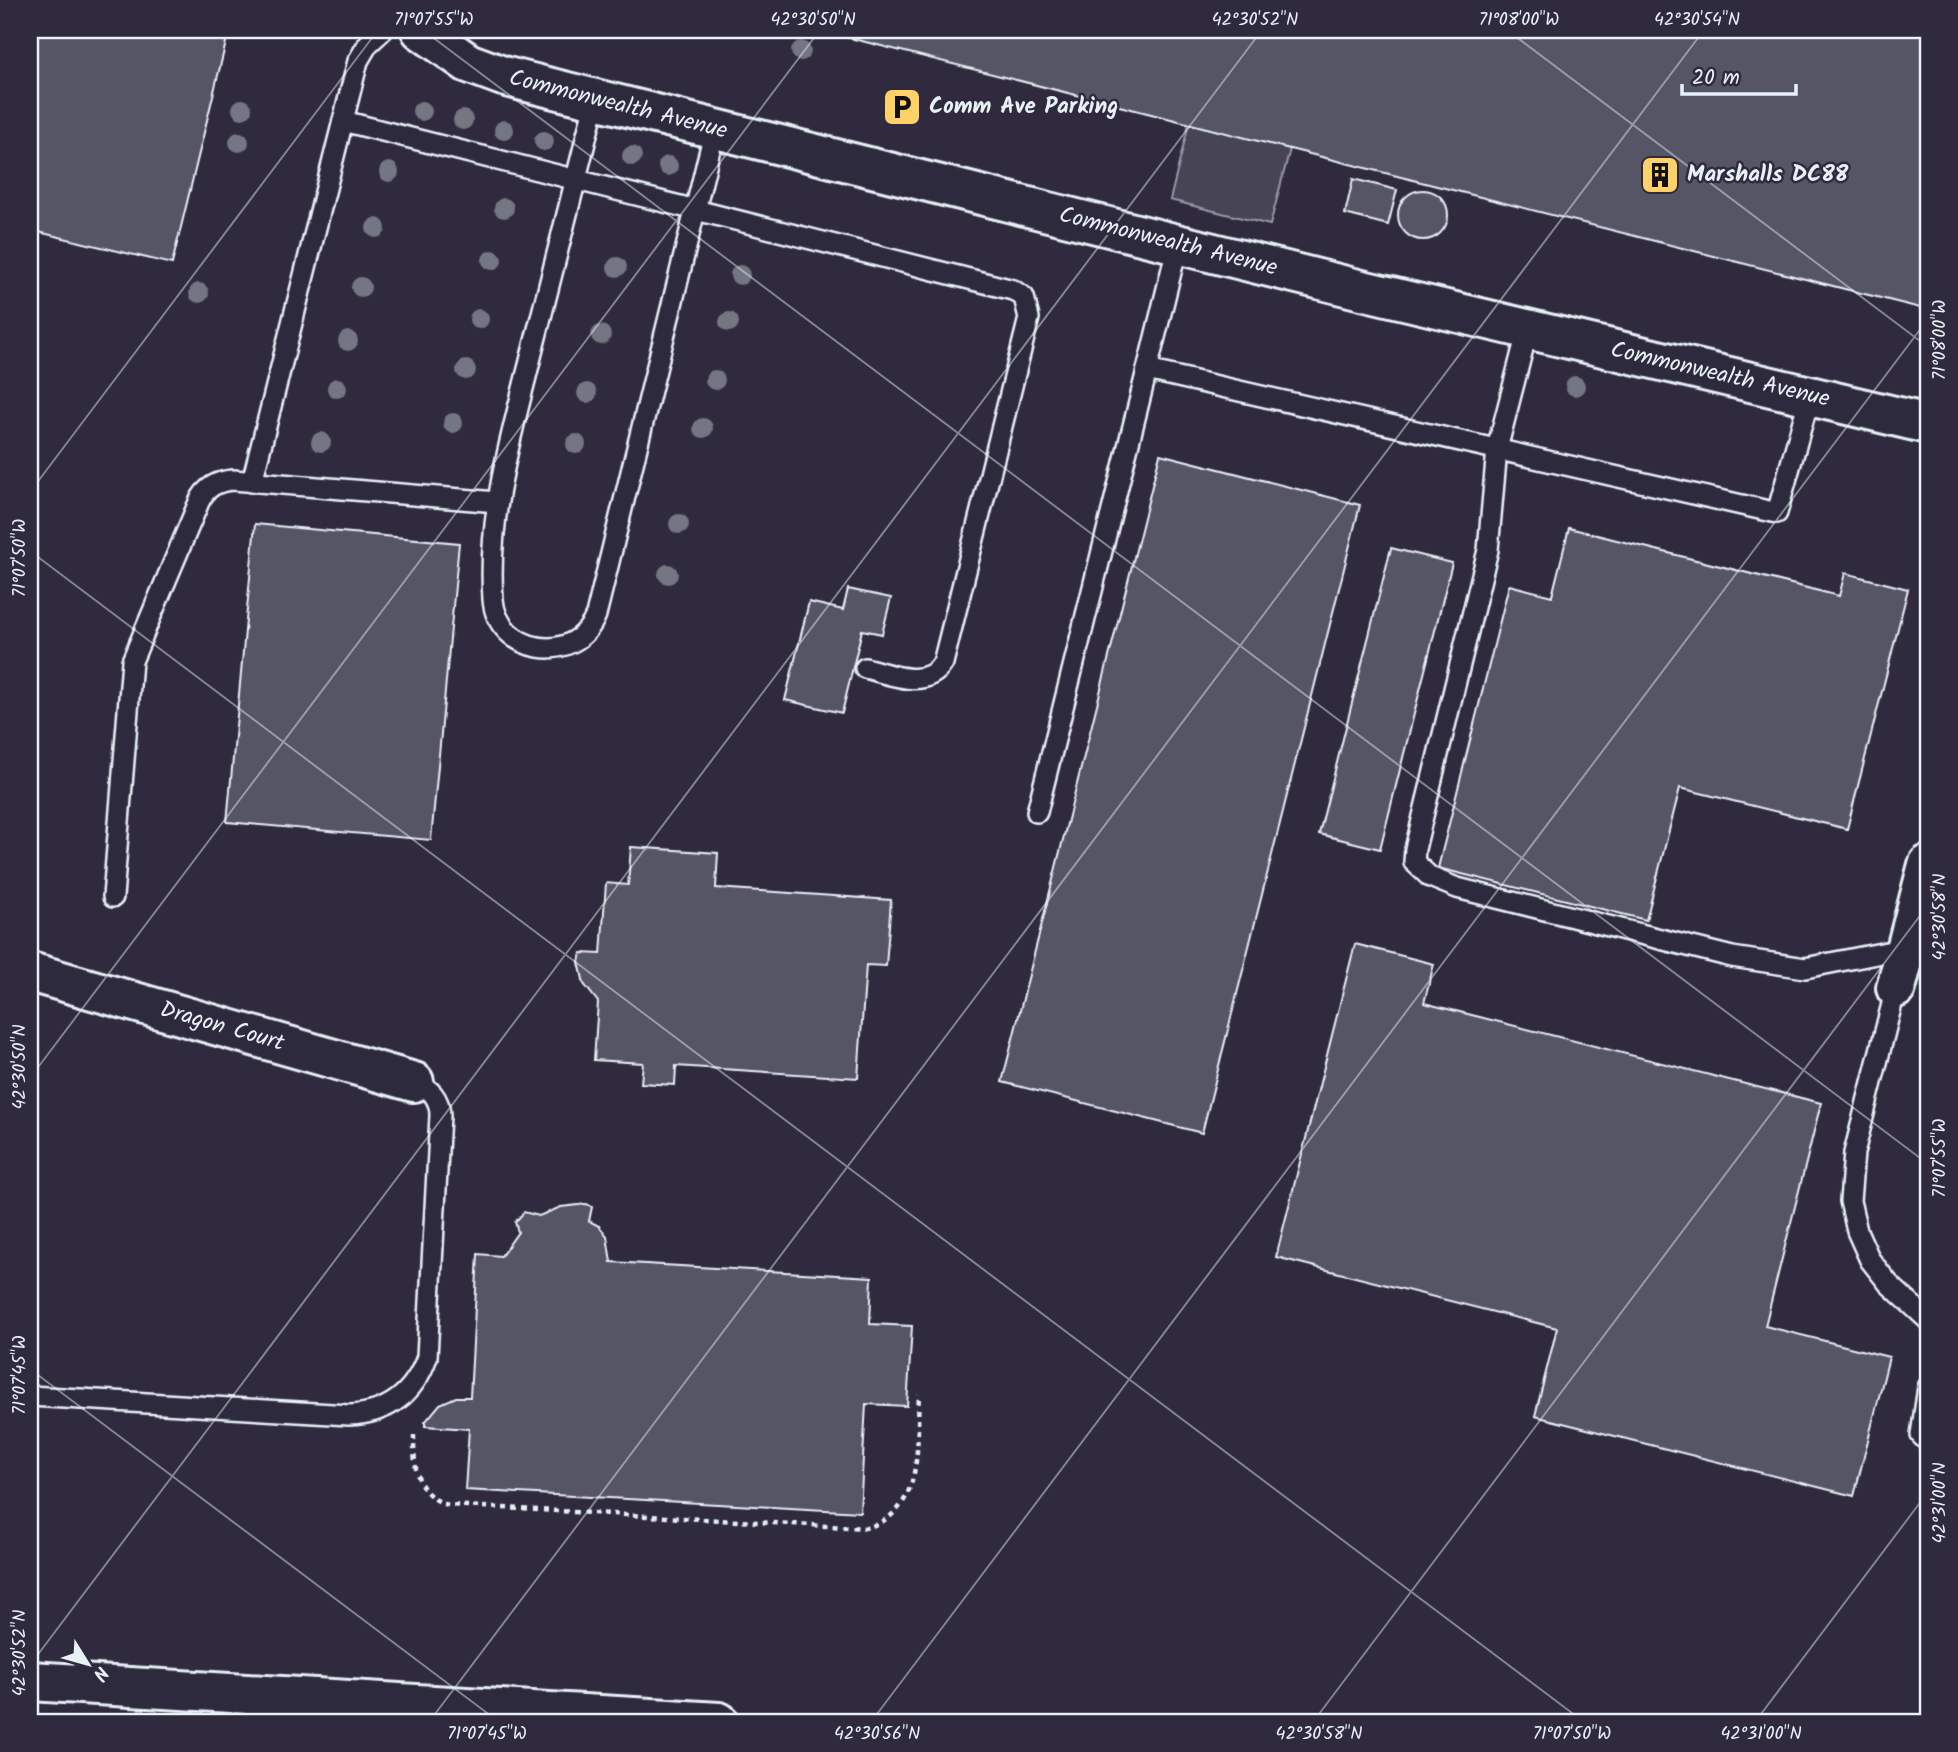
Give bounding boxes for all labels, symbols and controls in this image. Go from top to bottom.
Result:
text: 71°07'55"W [394,6,474,35]
text: 42°30'50"N [770,6,856,35]
text: 42°30'52"N [1212,6,1298,35]
text: 71°08'00"W [1479,6,1559,35]
text: 42°30'54"N [1654,6,1740,35]
scale bar [1682,52,1795,96]
street label: Commonwealth Avenue [505,60,731,150]
text: 20 m [1692,62,1740,95]
parking icon: Comm Ave Parking [881,86,923,128]
place label: Comm Ave Parking [929,89,1118,125]
building icon: Marshalls DC88 [1639,154,1681,196]
place label: Marshalls DC88 [1687,157,1849,193]
street label: Commonwealth Avenue [1055,197,1281,287]
text: 71°08'00"W [1926,300,1955,380]
street label: Commonwealth Avenue [1607,332,1833,418]
text: 71°07'50"W [6,519,35,597]
text: 42°30'58"N [1926,873,1955,961]
street label: Dragon Court [156,992,289,1062]
text: 42°30'50"N [6,1024,35,1110]
text: 71°07'55"W [1926,1118,1955,1198]
text: 71°07'45"W [6,1335,35,1415]
text: 42°31'00"N [1926,1462,1955,1544]
text: 42°30'52"N [6,1610,35,1696]
north arrow [52,1630,122,1700]
text: N [84,1659,116,1687]
text: 71°07'45"W [447,1720,527,1749]
text: 42°30'56"N [834,1720,920,1749]
text: 42°30'58"N [1275,1720,1363,1749]
text: 71°07'50"W [1533,1720,1611,1749]
text: 42°31'00"N [1720,1720,1802,1749]

